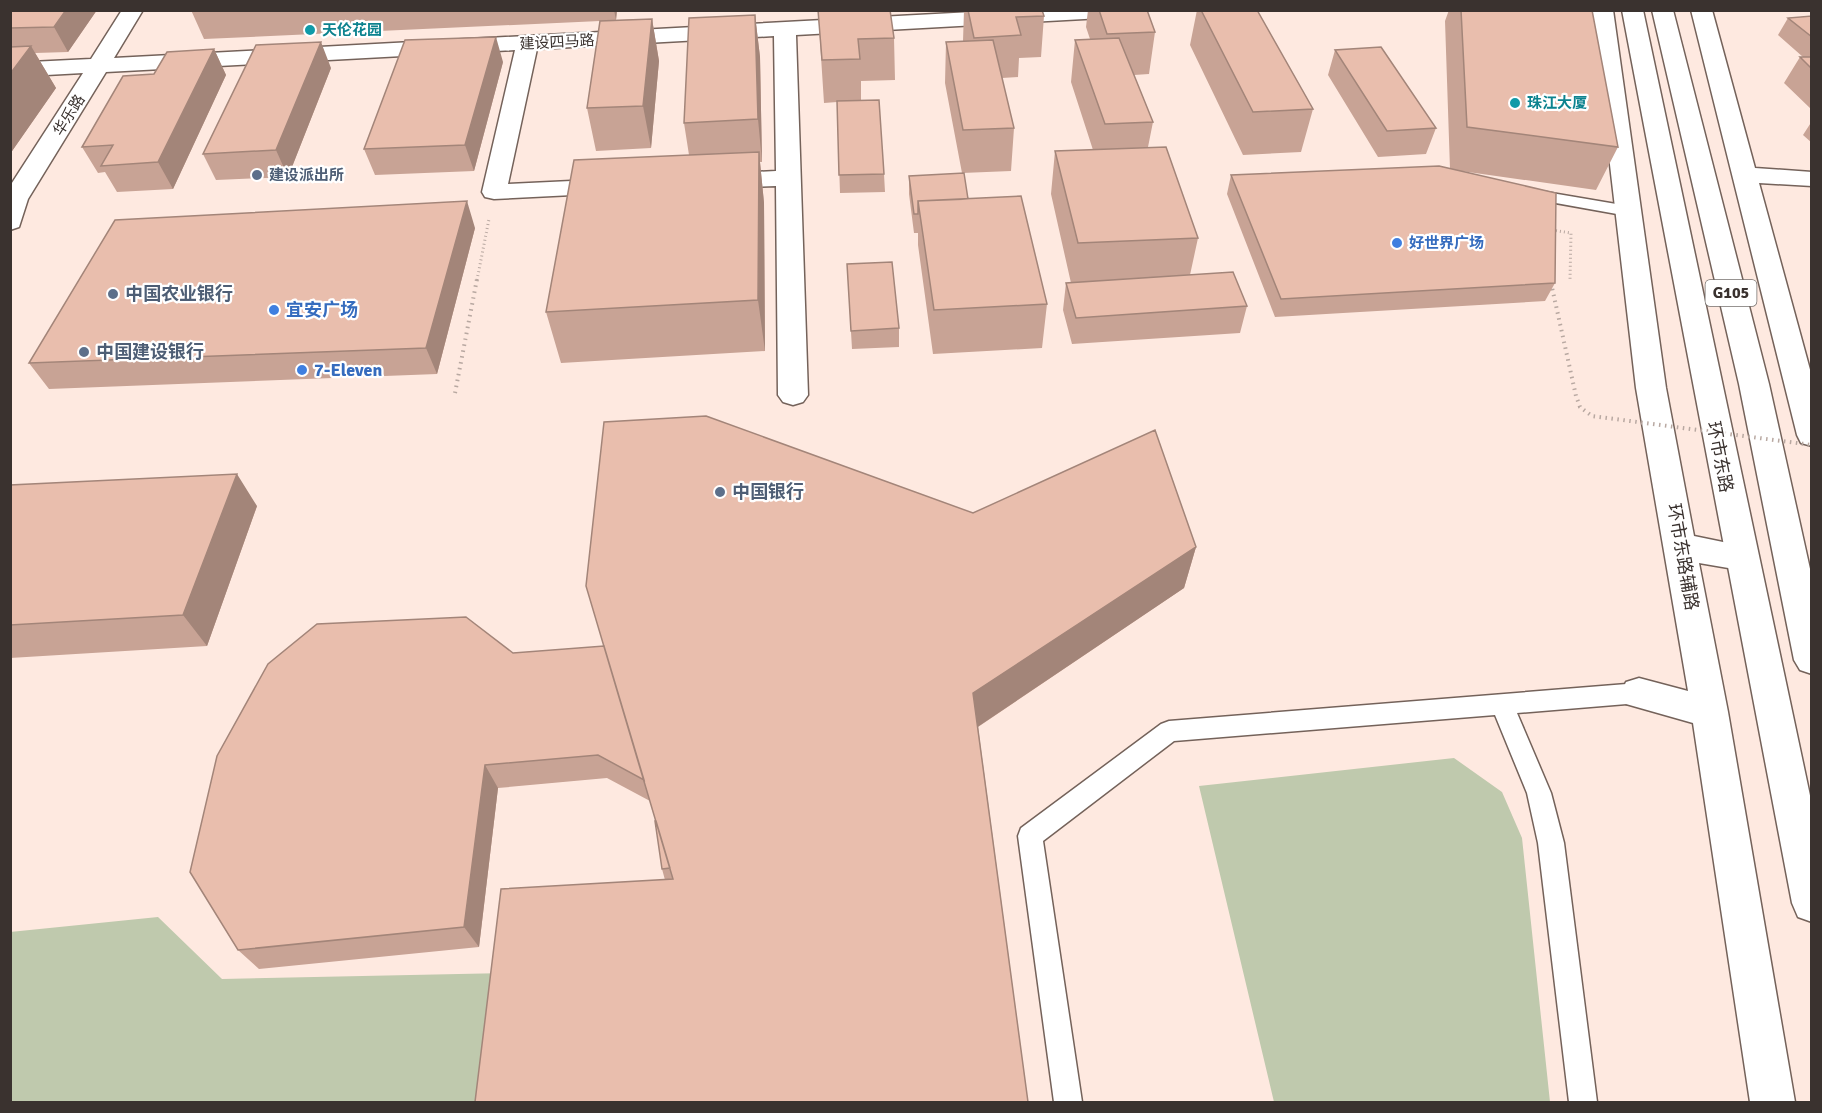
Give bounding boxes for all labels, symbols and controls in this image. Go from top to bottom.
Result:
place label: 天伦花园 [322,21,382,39]
marker: 天伦花园 [303,23,317,37]
street label: 建设四马路 [519,31,595,53]
street label: 华乐路 [49,91,89,139]
place label: 珠江大厦 [1527,94,1587,112]
marker: 珠江大厦 [1508,96,1522,110]
place label: 建设派出所 [269,166,344,184]
marker: 建设派出所 [250,168,264,182]
place label: 好世界广场 [1409,234,1484,252]
marker: 好世界广场 [1390,236,1404,250]
road number: G105 [1706,280,1756,306]
place label: 中国农业银行 [125,283,233,305]
marker: 中国农业银行 [106,287,120,301]
place label: 宜安广场 [286,299,358,321]
marker: 宜安广场 [267,303,281,317]
place label: 中国建设银行 [96,341,204,363]
marker: 中国建设银行 [77,345,91,359]
place label: 7-Eleven [314,359,382,381]
marker: 7-Eleven [295,363,309,377]
street label: 环市东路 [1702,420,1738,494]
place label: 中国银行 [732,481,804,503]
marker: 中国银行 [713,485,727,499]
street label: 环市东路辅路 [1663,502,1703,612]

